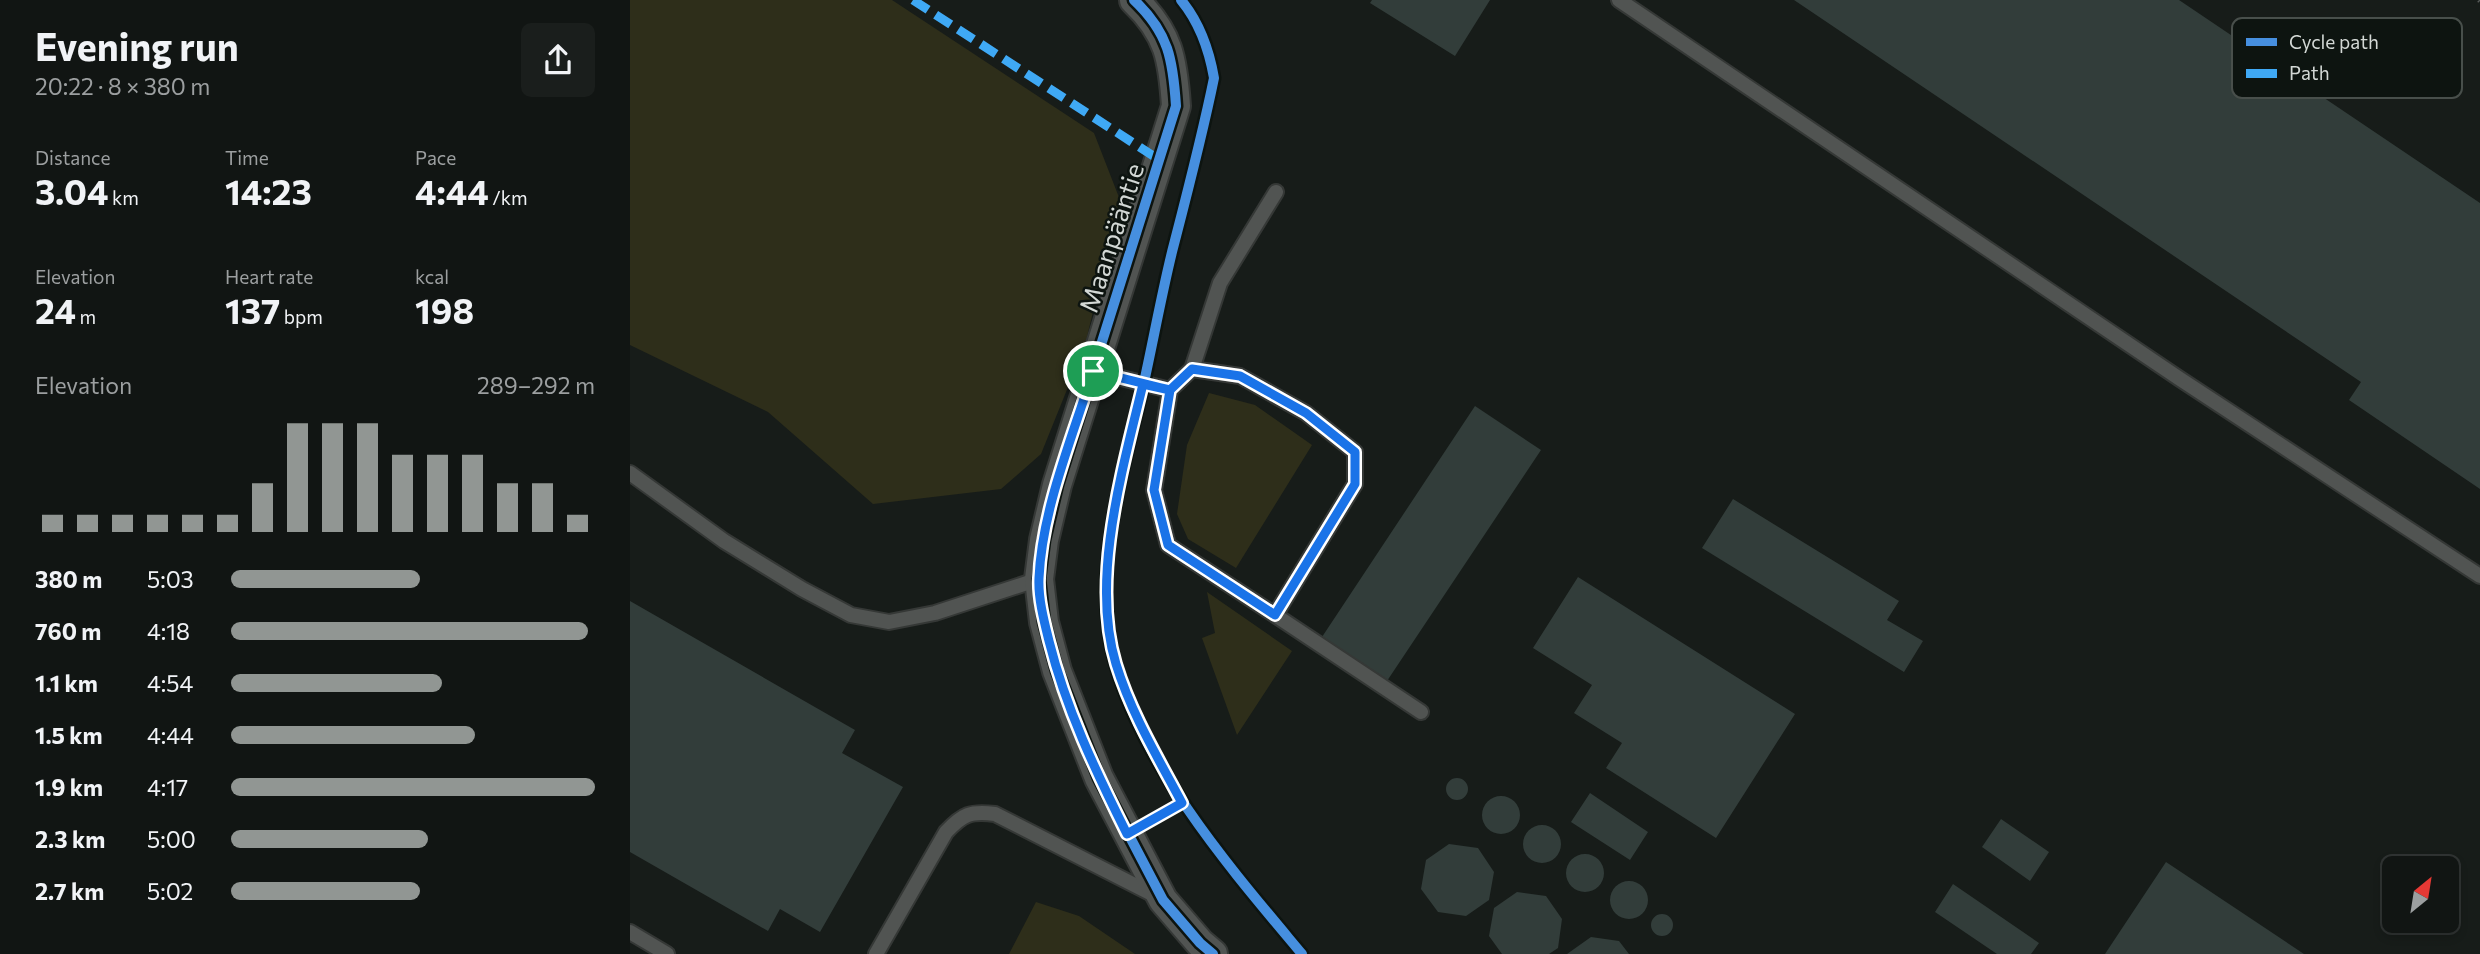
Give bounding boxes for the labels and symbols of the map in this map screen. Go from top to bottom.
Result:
legend [2232,18,2462,98]
text: Cycle path [2289,30,2379,53]
text: Path [2289,61,2330,84]
street label: Maanpääntie [1072,159,1149,316]
pin [1063,341,1123,401]
north arrow [2382,856,2459,933]

